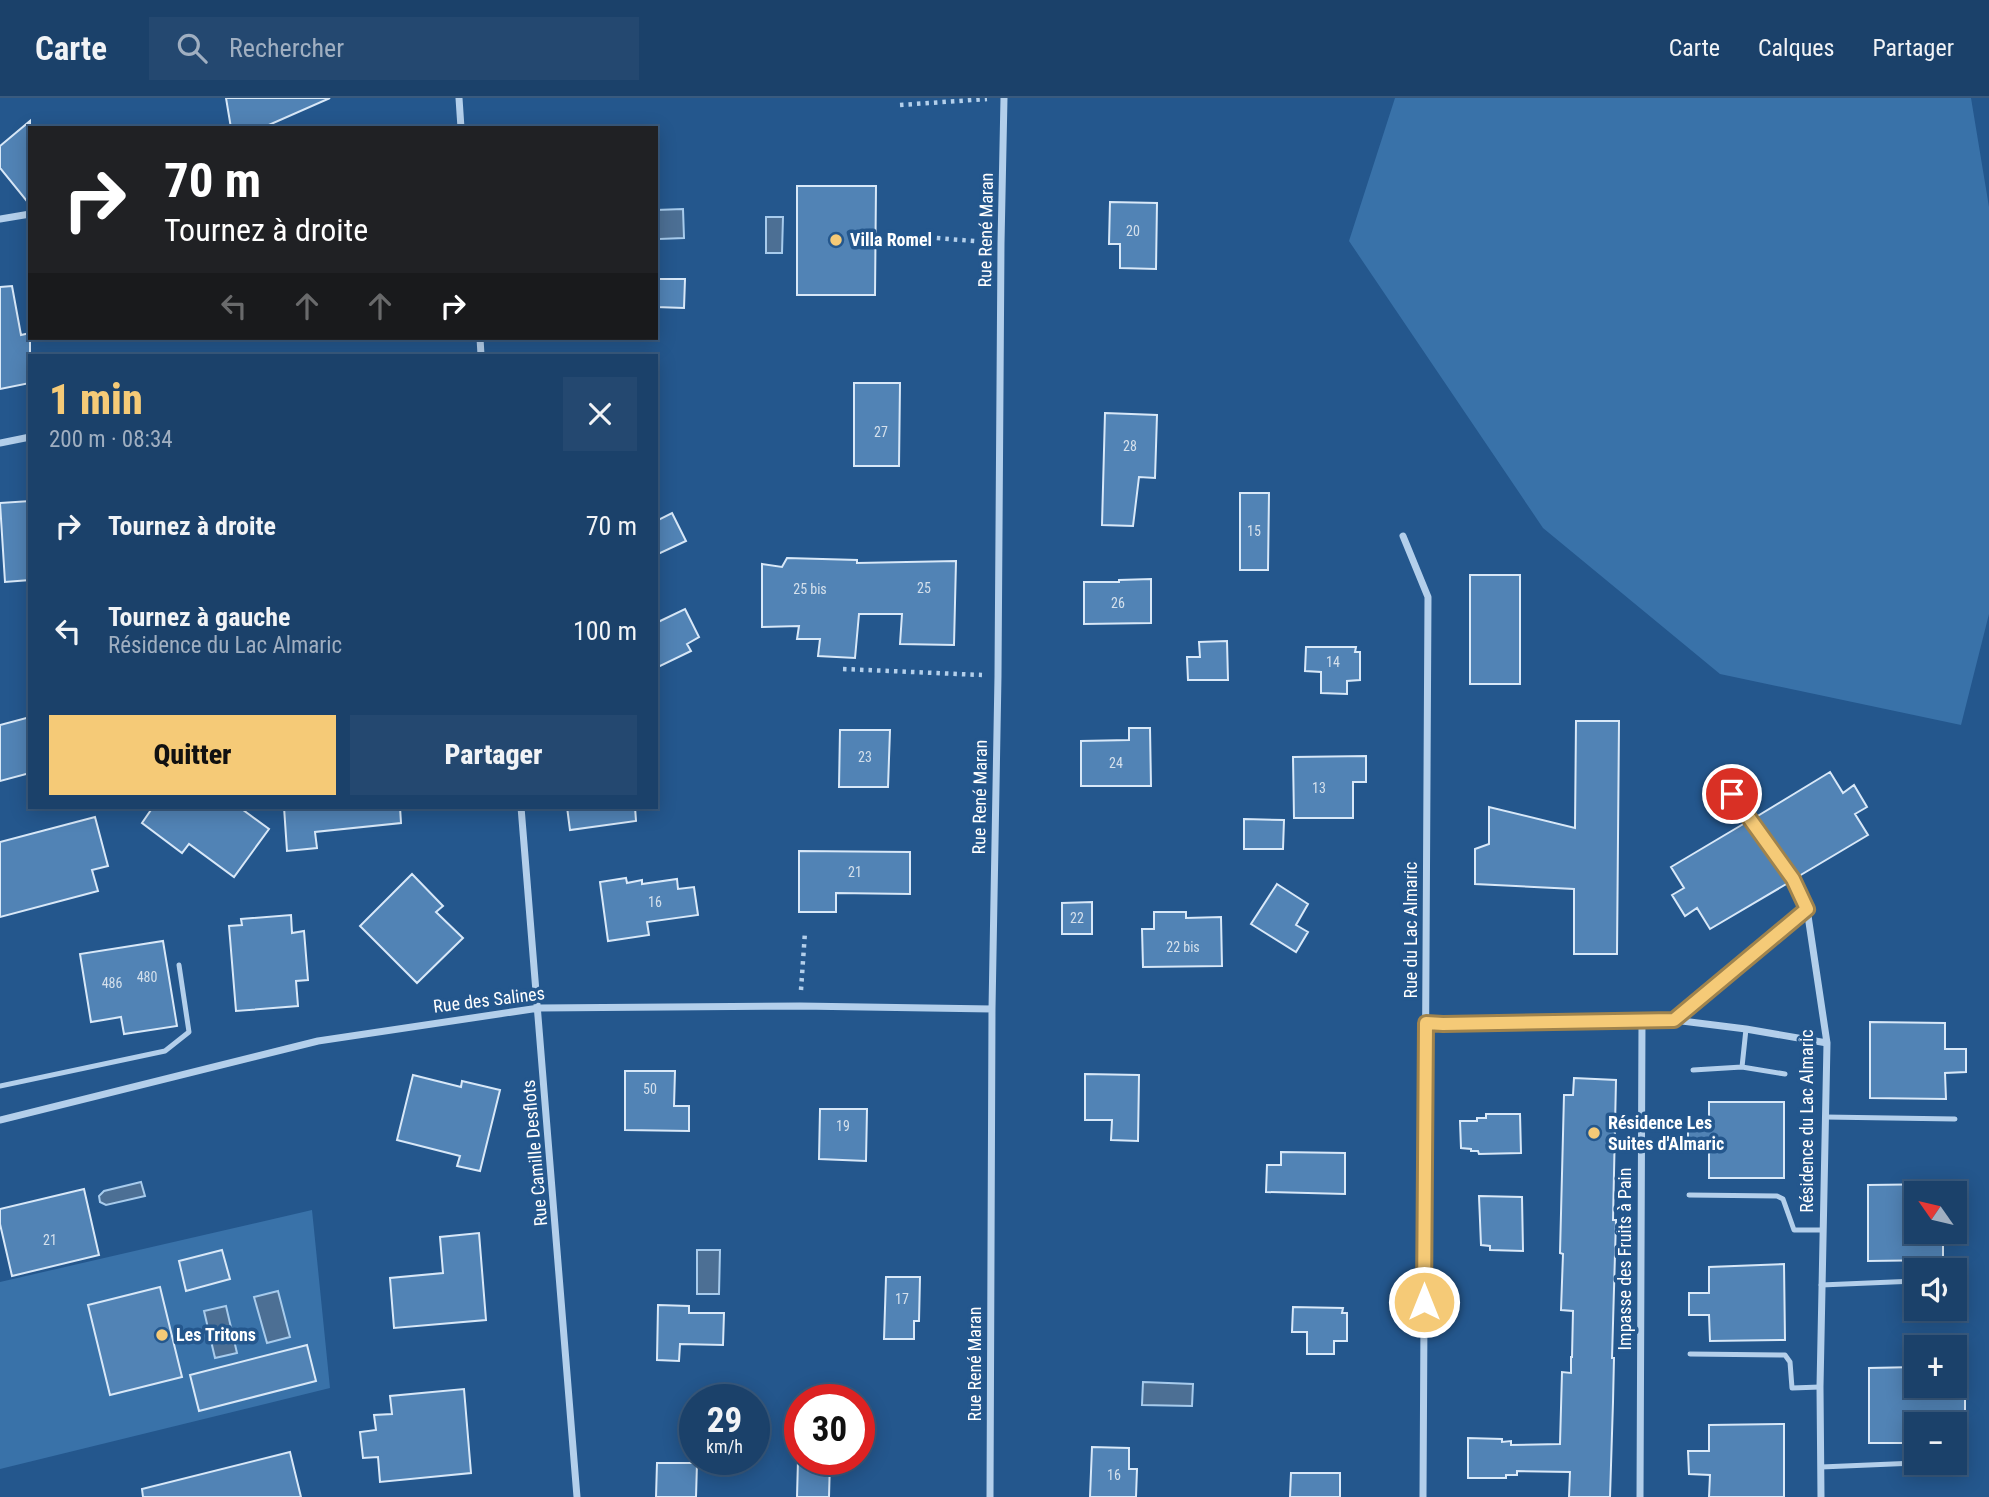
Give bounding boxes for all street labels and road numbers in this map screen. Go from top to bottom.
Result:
street label: Rue René Maran [974,172,997,288]
street label: Rue René Maran [968,739,991,855]
street label: Rue du Lac Almaric [1400,862,1421,998]
street label: Rue des Salines [432,982,546,1017]
street label: Résidence du Lac Almaric [1796,1029,1817,1213]
street label: Rue Camille Desflots [518,1079,551,1227]
street label: Impasse des Fruits à Pain [1614,1168,1635,1350]
street label: Rue René Maran [964,1307,985,1421]

